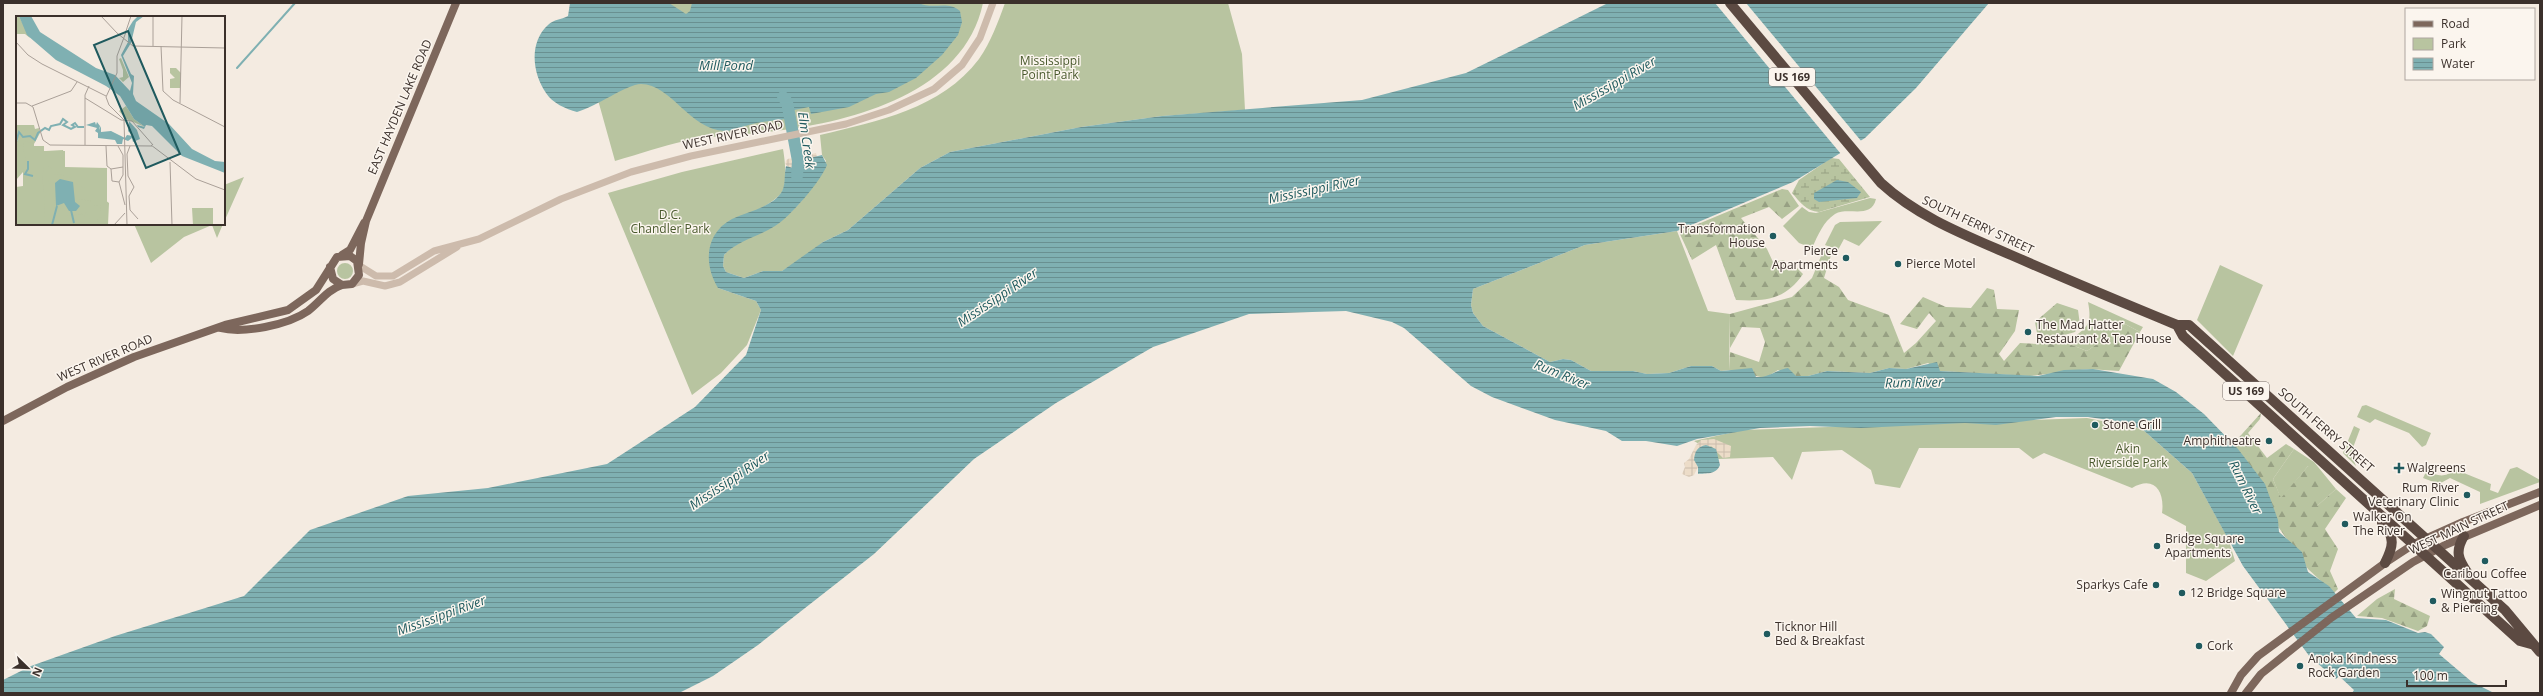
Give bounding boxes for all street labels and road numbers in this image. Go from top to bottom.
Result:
street label: EAST HAYDEN LAKE ROAD [363,37,436,177]
road number: US 169 [1769,68,1815,86]
street label: WEST RIVER ROAD [681,116,785,153]
street label: SOUTH FERRY STREET [1920,191,2037,258]
street label: WEST RIVER ROAD [54,330,155,385]
road number: US 169 [2223,382,2269,400]
street label: SOUTH FERRY STREET [2275,383,2378,476]
street label: WEST MAIN STREET [2406,497,2512,558]

